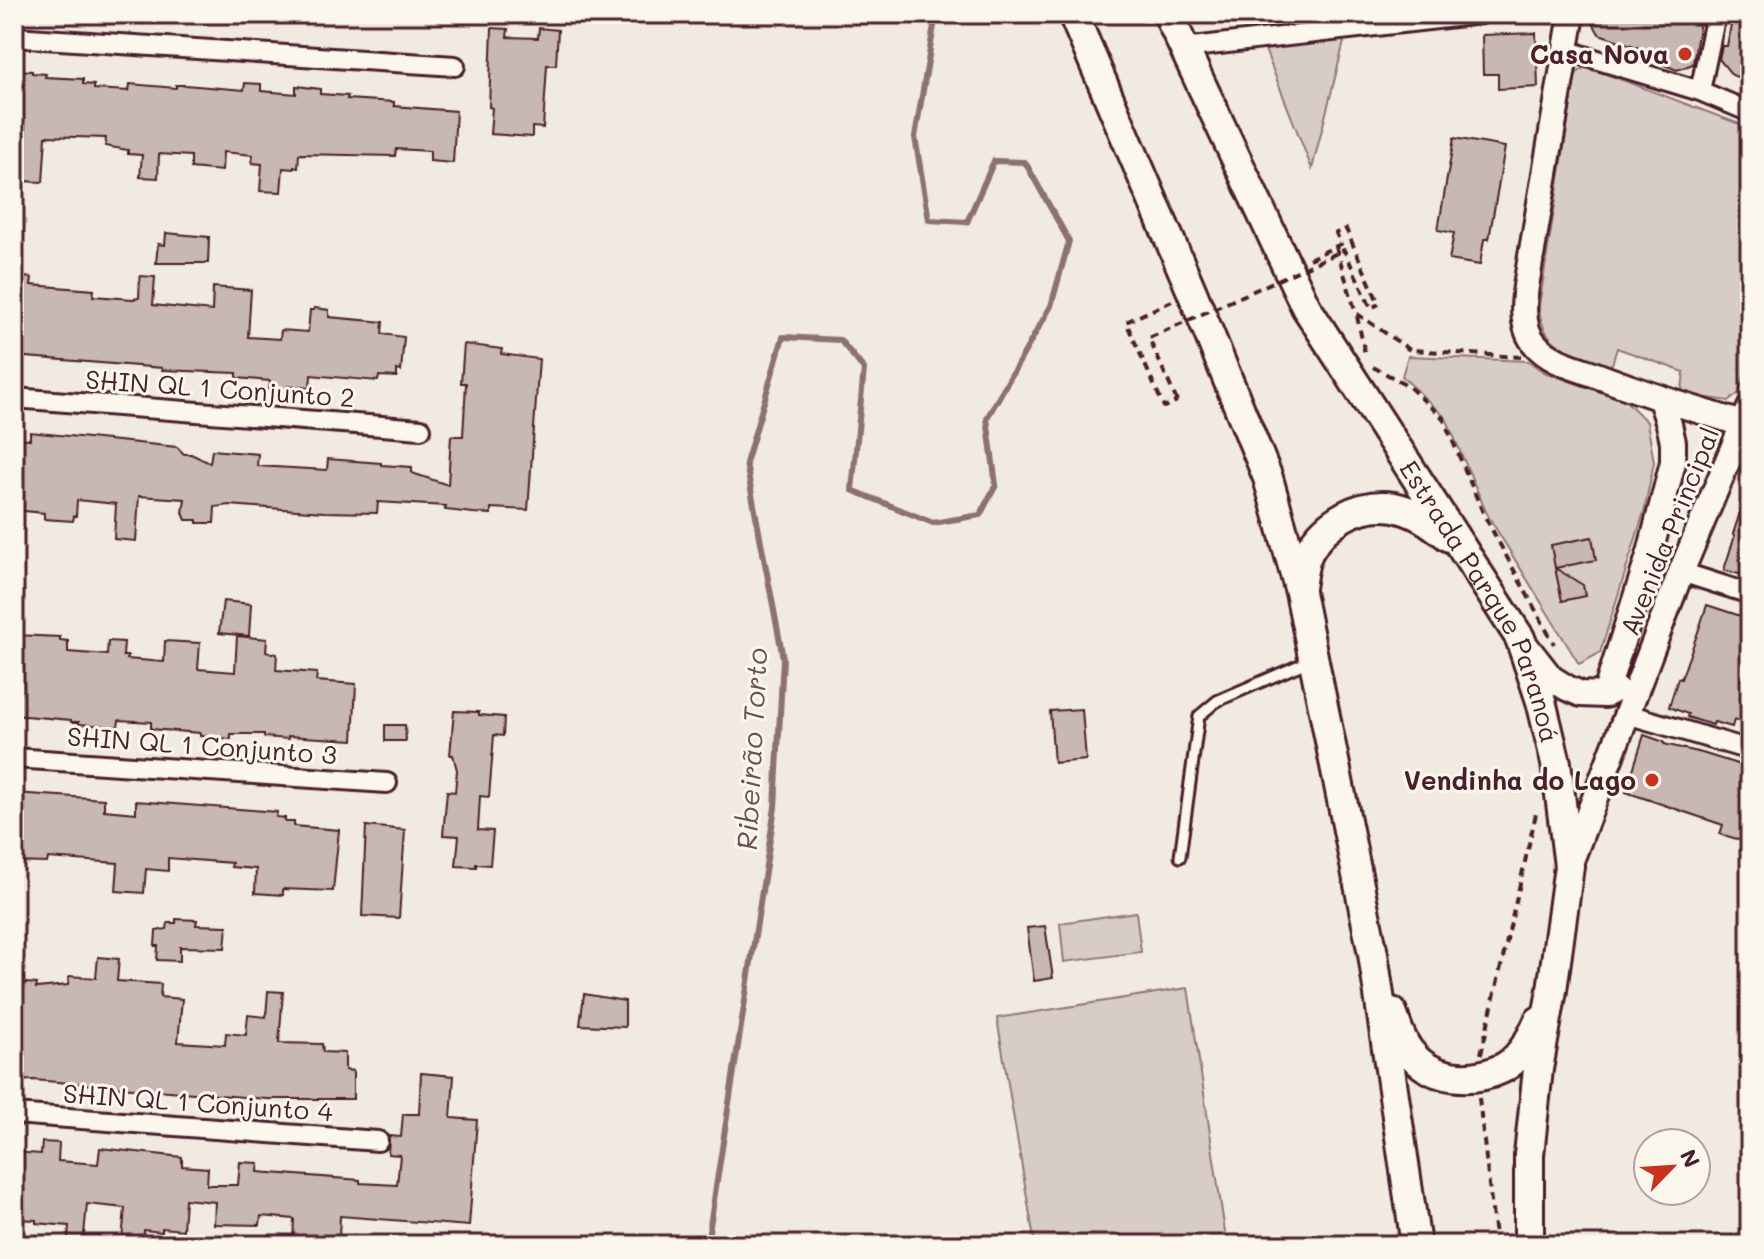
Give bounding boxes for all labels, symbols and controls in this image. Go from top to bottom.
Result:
place label: Casa Nova [1530,37,1669,71]
marker: Casa Nova [1676,45,1694,63]
street label: SHIN QL 1 Conjunto 2 [84,362,356,414]
street label: Avenida Principal [1612,422,1726,640]
street label: Estrada Parque Paranoá [1392,454,1567,746]
water label: Ribeirão Torto [728,647,774,851]
street label: SHIN QL 1 Conjunto 3 [66,719,338,771]
place label: Vendinha do Lago [1404,763,1636,797]
marker: Vendinha do Lago [1643,771,1661,789]
street label: SHIN QL 1 Conjunto 4 [62,1076,334,1128]
north arrow [1632,1127,1712,1207]
text: N [1674,1145,1707,1172]

